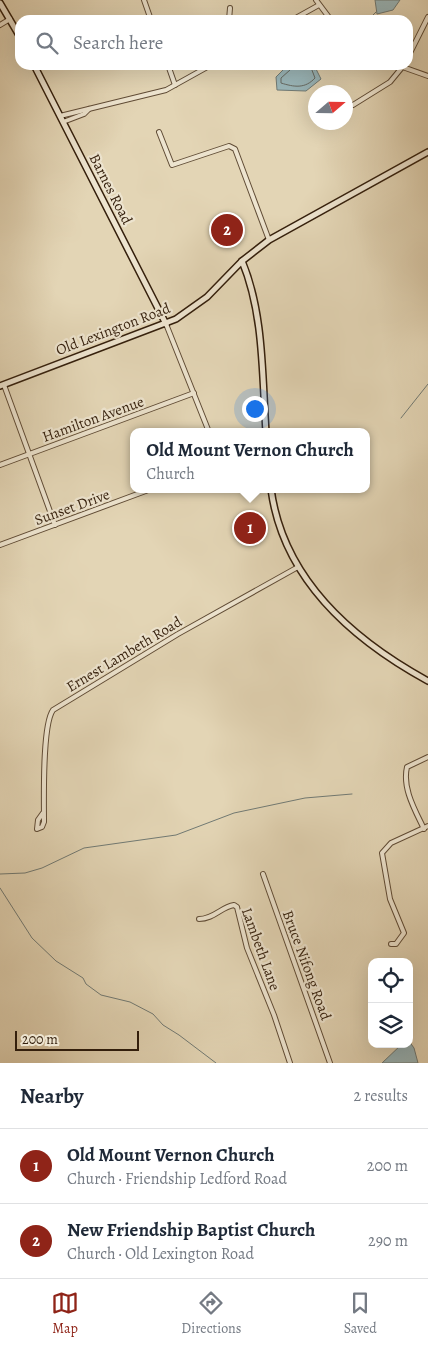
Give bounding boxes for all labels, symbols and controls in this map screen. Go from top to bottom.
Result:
search box [15,15,413,70]
icon: search [33,29,61,57]
text: Search here [73,30,163,56]
north arrow [308,85,353,130]
street label: Barnes Road [85,150,138,229]
pin: 2 [211,211,243,249]
street label: Old Lexington Road [53,298,174,360]
street label: Hamilton Avenue [39,391,147,447]
your location [242,396,268,422]
popup [130,428,370,493]
text: Old Mount Vernon Church [146,437,354,463]
text: Church [146,463,195,485]
street label: Sunset Drive [32,484,113,530]
pin: 1 [234,509,266,547]
street label: Ernest Lambeth Road [62,611,186,696]
street label: Lambeth Lane [237,905,285,993]
street label: Bruce Nifong Road [278,907,336,1024]
map controls [368,958,413,1048]
button: locate [368,958,413,1003]
button: layers [368,1003,413,1048]
scale bar [15,1028,139,1051]
text: 200 m [22,1030,58,1049]
text: Nearby [20,1082,83,1110]
text: 2 results [353,1085,408,1107]
text: Old Mount Vernon Church [67,1142,275,1168]
text: 1 [33,1155,39,1177]
text: 200 m [367,1155,408,1177]
text: Church · Friendship Ledford Road [67,1168,287,1190]
text: New Friendship Baptist Church [67,1217,315,1243]
text: 2 [32,1230,40,1252]
text: 290 m [368,1230,408,1252]
text: Church · Old Lexington Road [67,1243,254,1265]
tab: Map [51,1289,79,1338]
tab: Directions [181,1289,241,1338]
tab: Saved [344,1289,377,1338]

